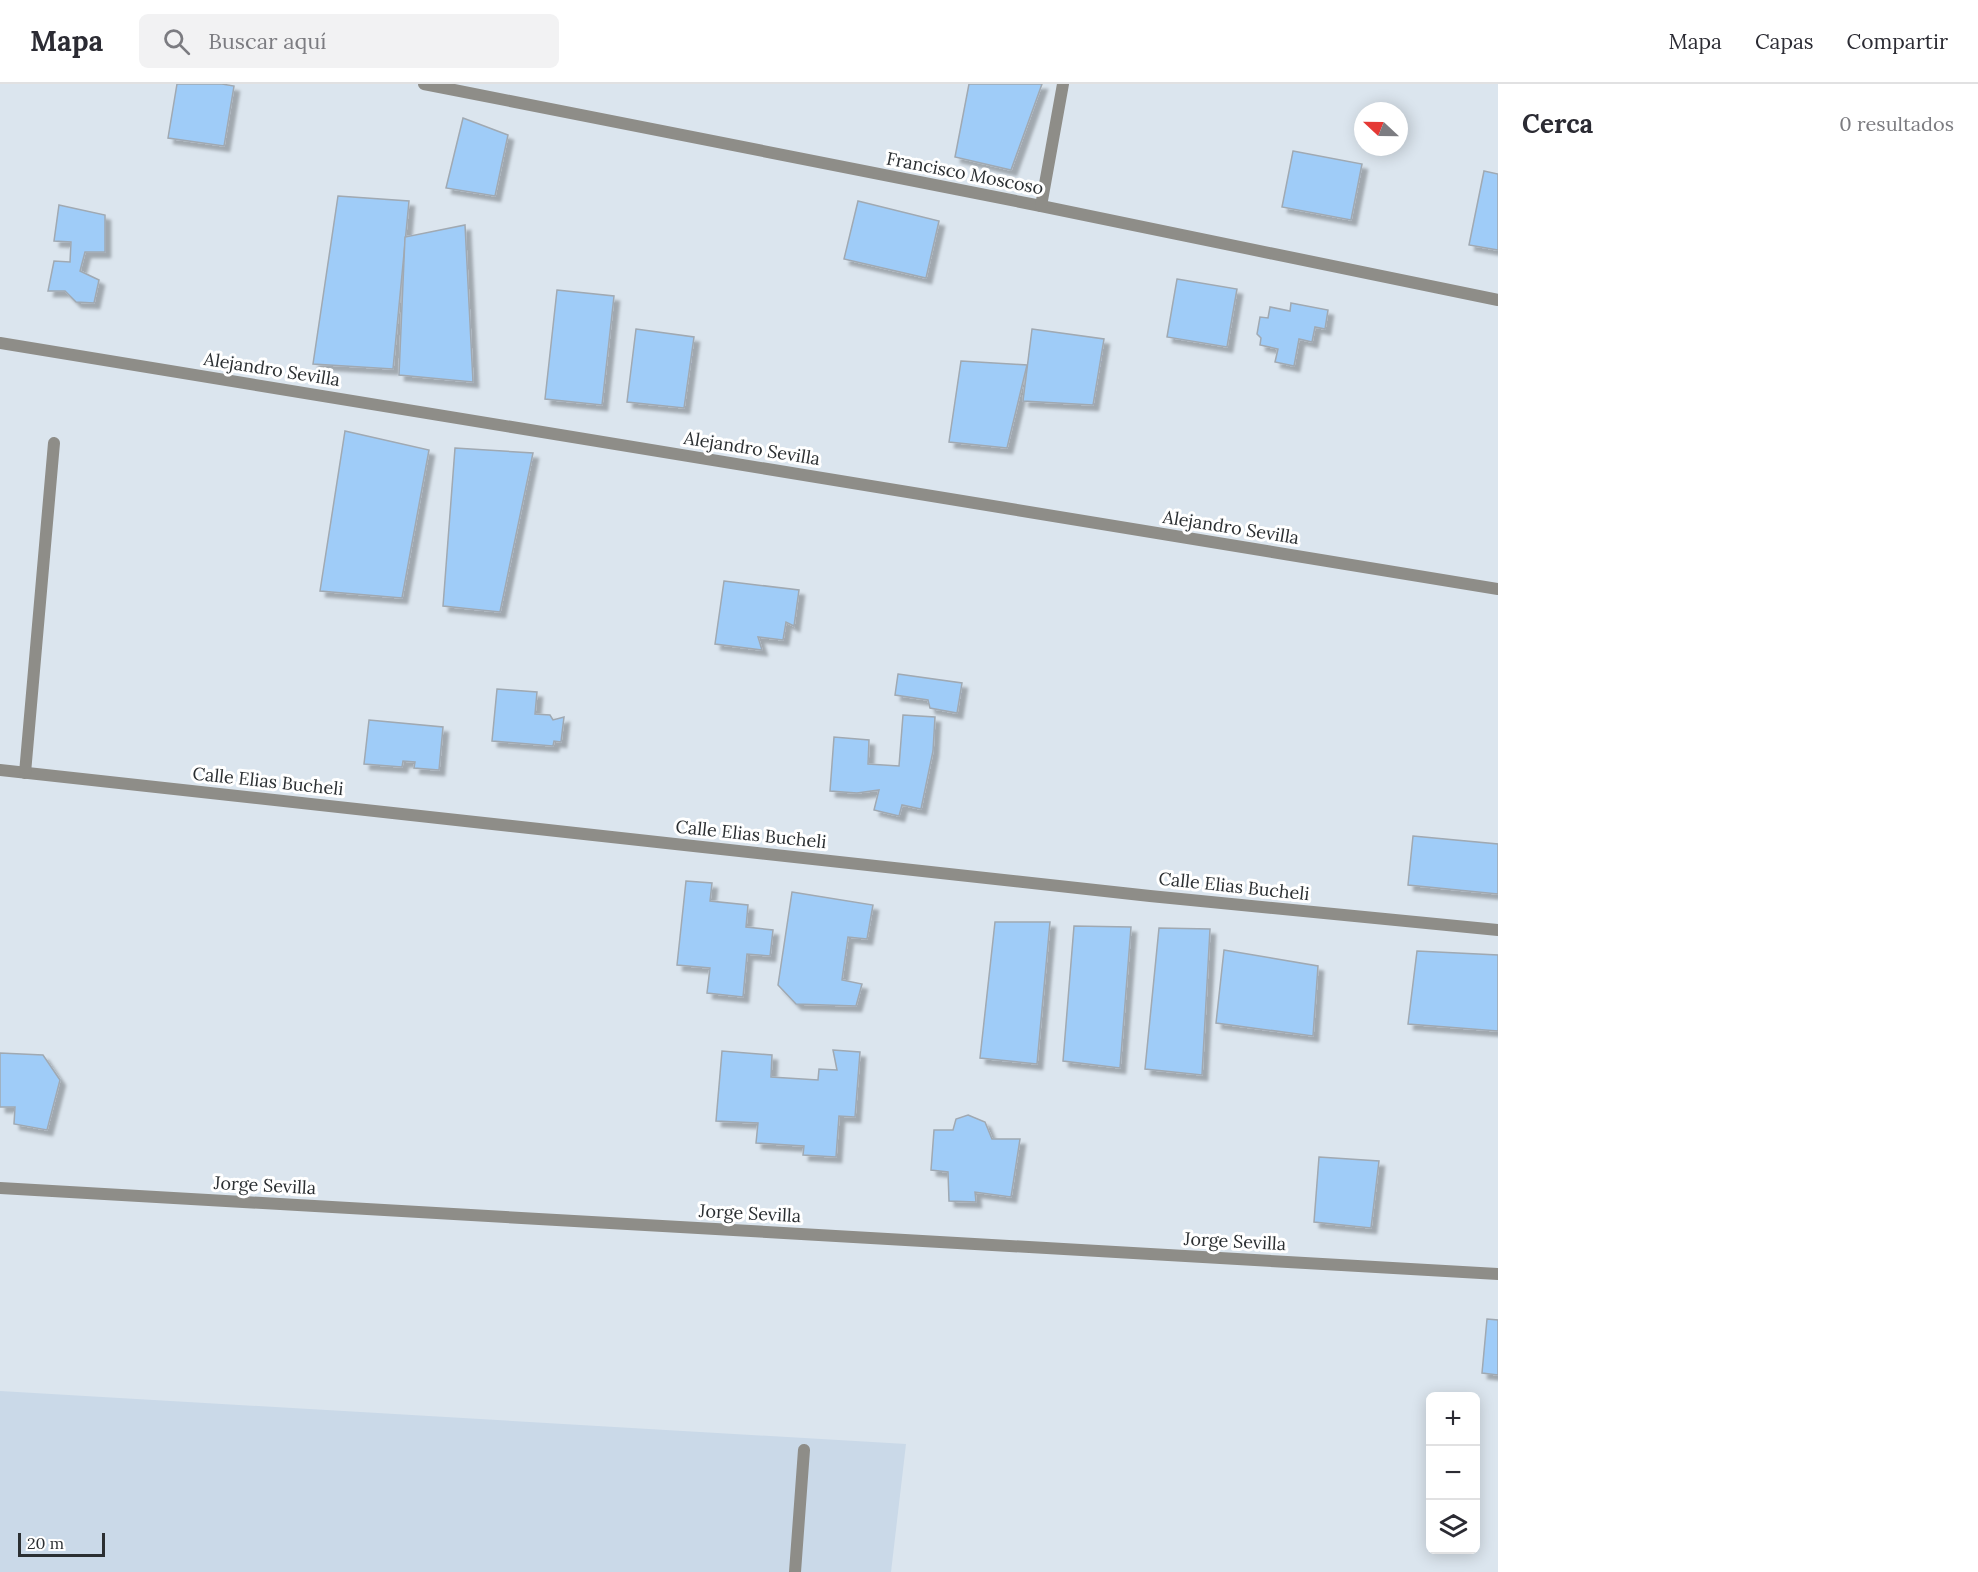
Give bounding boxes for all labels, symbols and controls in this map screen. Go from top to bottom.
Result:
search box [139,14,559,68]
text: Mapa [30,23,103,59]
icon: search [160,25,193,58]
text: Buscar aquí [208,27,327,55]
text: Mapa [1668,28,1722,55]
text: Capas [1755,28,1814,55]
text: Compartir [1847,28,1948,55]
north arrow [1354,102,1408,156]
text: Cerca [1522,107,1593,140]
text: 0 resultados [1839,111,1954,136]
street label: Francisco Moscoso [885,147,1045,199]
street label: Alejandro Sevilla [201,347,342,391]
street label: Alejandro Sevilla [681,426,822,470]
street label: Alejandro Sevilla [1160,505,1301,549]
street label: Calle Elias Bucheli [191,762,345,800]
street label: Calle Elias Bucheli [674,815,828,853]
street label: Calle Elias Bucheli [1157,867,1311,905]
street label: Jorge Sevilla [212,1171,317,1199]
street label: Jorge Sevilla [697,1199,802,1227]
street label: Jorge Sevilla [1182,1227,1287,1255]
map controls [1426,1392,1480,1554]
button: + [1426,1392,1480,1446]
button: − [1426,1446,1480,1500]
button: layers [1426,1500,1480,1554]
scale bar [18,1530,105,1558]
text: 20 m [27,1533,64,1553]

